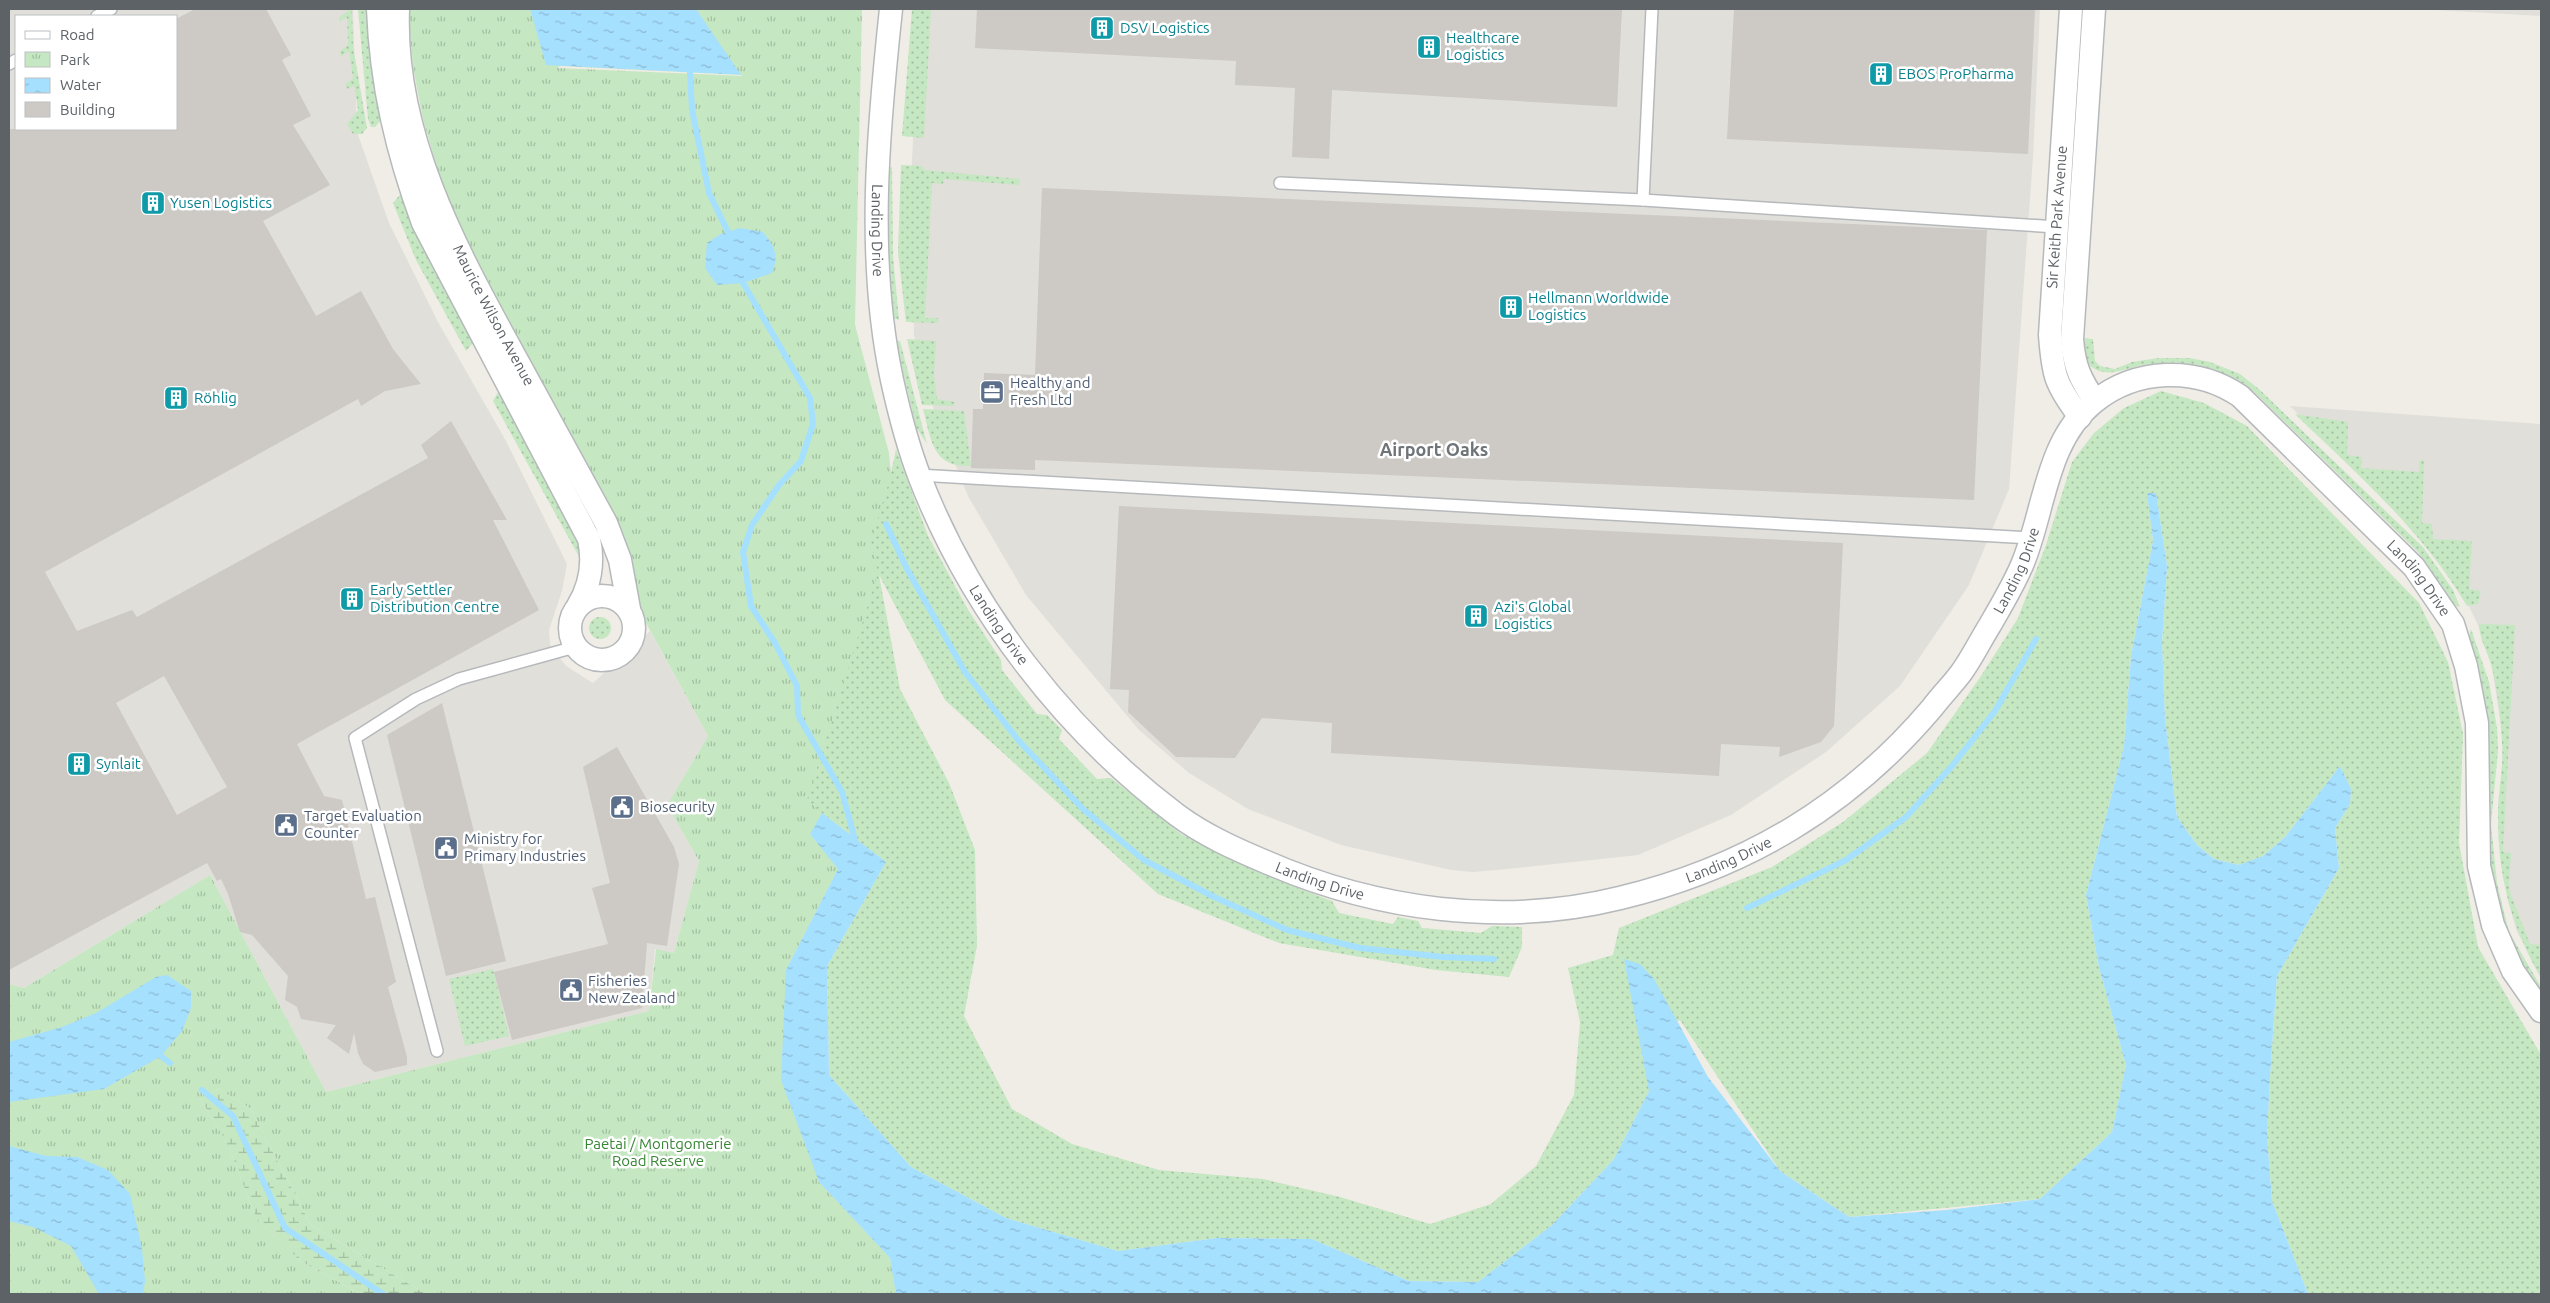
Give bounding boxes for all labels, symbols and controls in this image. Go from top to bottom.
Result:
legend [15,15,178,130]
building icon: DSV Logistics [1089,15,1115,41]
place label: DSV Logistics [1120,19,1210,36]
text: Road [60,26,95,43]
place label: Healthcare Logistics [1446,29,1519,63]
building icon: Healthcare Logistics [1416,34,1442,60]
text: Park [60,51,90,68]
building icon: EBOS ProPharma [1868,61,1894,87]
place label: EBOS ProPharma [1898,65,2014,82]
text: Water [60,76,101,93]
text: Building [60,101,115,118]
street label: Sir Keith Park Avenue [2043,145,2070,289]
street label: Landing Drive [869,184,887,277]
building icon: Yusen Logistics [140,190,166,216]
place label: Yusen Logistics [170,194,272,211]
street label: Maurice Wilson Avenue [450,242,538,389]
place label: Hellmann Worldwide Logistics [1528,289,1669,323]
building icon: Hellmann Worldwide Logistics [1498,294,1524,320]
place label: Healthy and Fresh Ltd [1010,374,1090,408]
office icon: Healthy and Fresh Ltd [979,379,1005,405]
building icon: Röhlig [163,385,189,411]
place label: Röhlig [194,389,237,406]
district label: Airport Oaks [1380,439,1488,459]
street label: Landing Drive [1990,525,2042,616]
street label: Landing Drive [2384,536,2454,619]
place label: Early Settler Distribution Centre [370,581,500,615]
street label: Landing Drive [966,582,1032,668]
building icon: Early Settler Distribution Centre [339,586,365,612]
place label: Azi's Global Logistics [1494,598,1571,632]
building icon: Azi's Global Logistics [1463,603,1489,629]
building icon: Synlait [66,751,92,777]
place label: Synlait [96,755,141,772]
public building icon: Biosecurity [609,794,635,820]
place label: Biosecurity [640,798,715,815]
place label: Target Evaluation Counter [304,807,422,841]
public building icon: Target Evaluation Counter [273,812,299,838]
place label: Ministry for Primary Industries [464,830,586,864]
street label: Landing Drive [1683,833,1774,886]
public building icon: Ministry for Primary Industries [433,835,459,861]
street label: Landing Drive [1273,858,1366,903]
place label: Fisheries New Zealand [588,972,676,1006]
public building icon: Fisheries New Zealand [558,977,584,1003]
park label: Paetai / Montgomerie Road Reserve [585,1135,731,1169]

